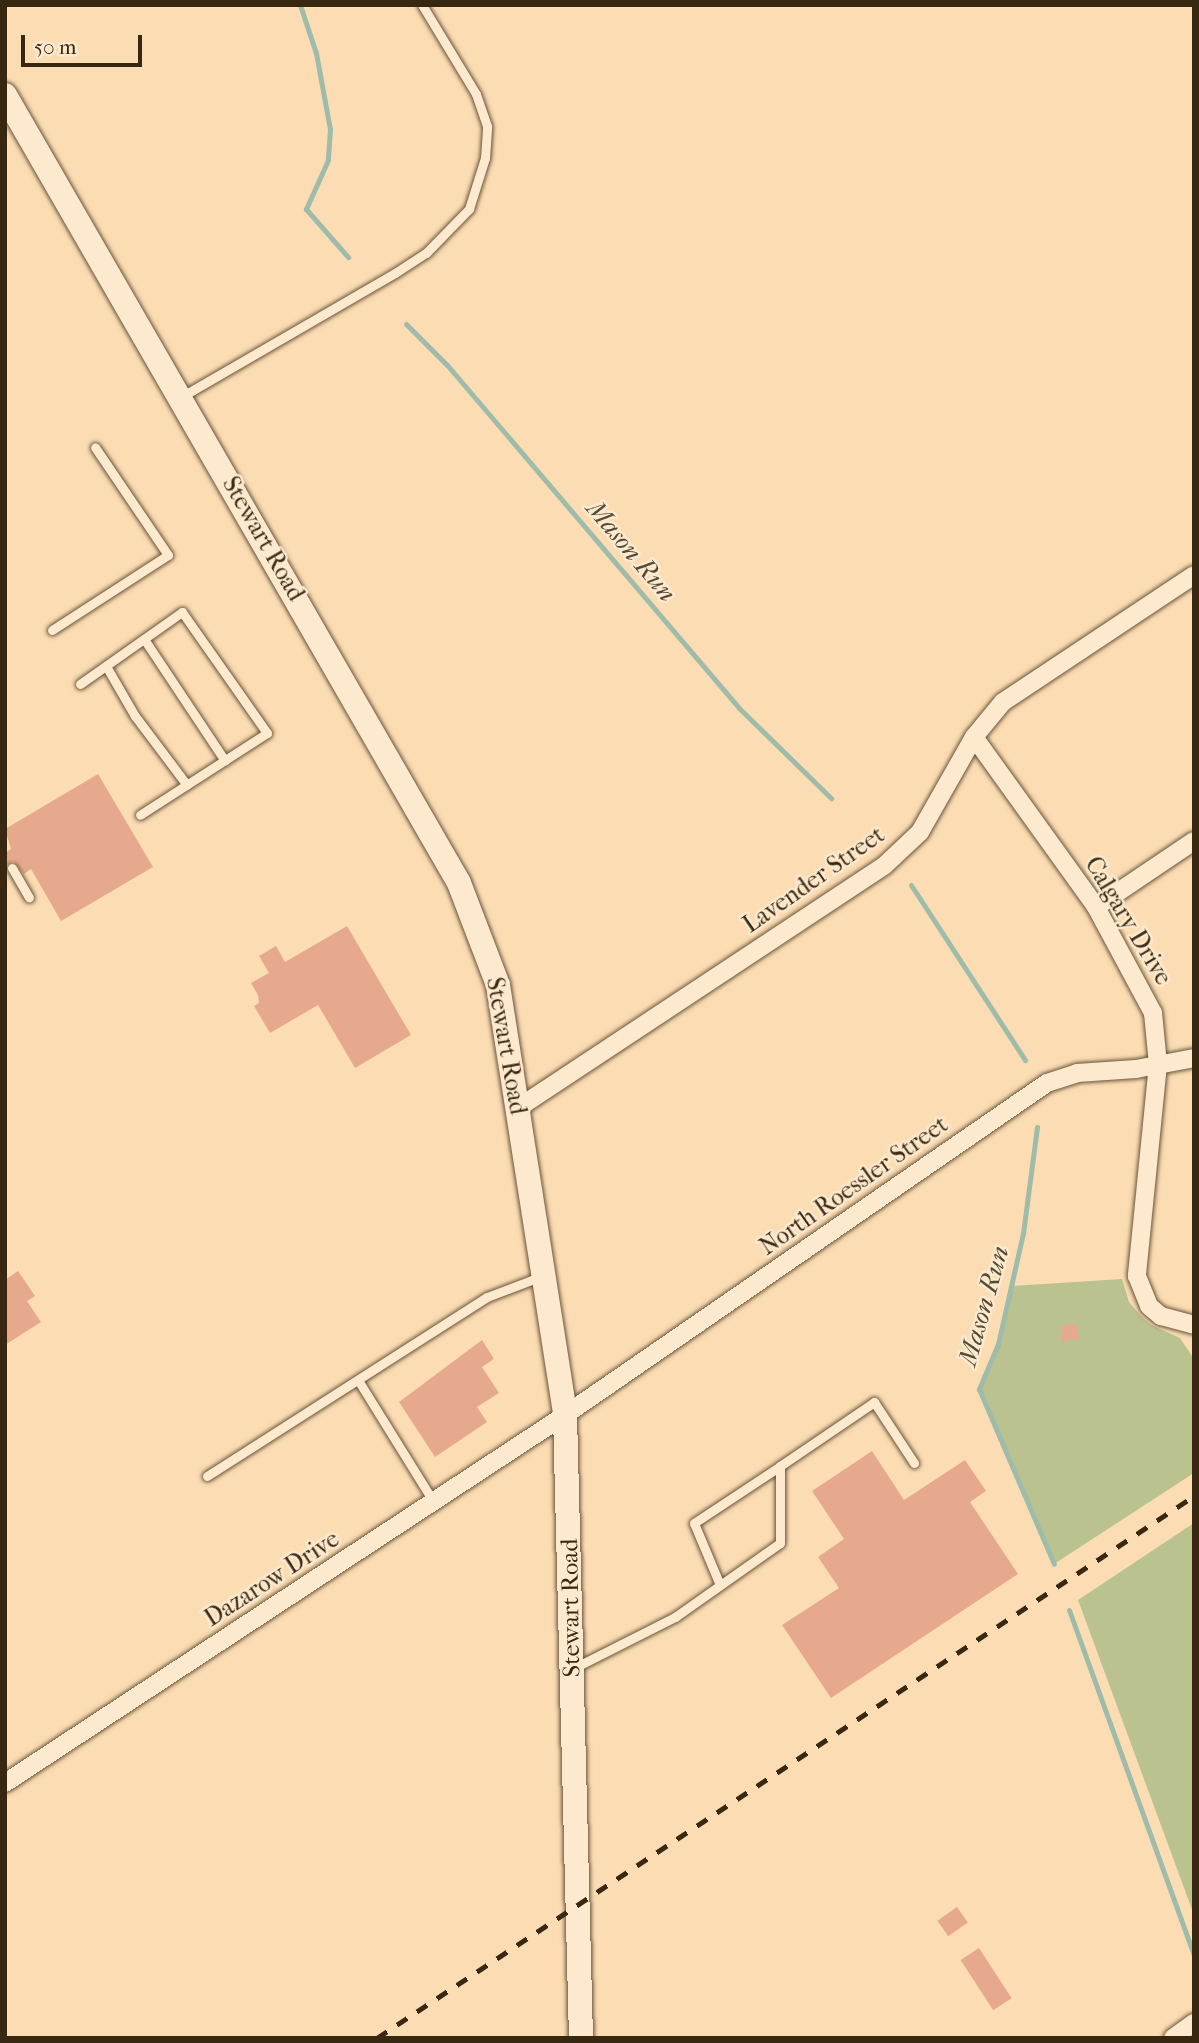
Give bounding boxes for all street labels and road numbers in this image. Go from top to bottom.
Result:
street label: Stewart Road [216,472,310,606]
street label: Lavender Street [738,821,890,939]
street label: Calgary Drive [1078,852,1178,990]
street label: Stewart Road [480,975,532,1117]
street label: North Roessler Street [754,1110,954,1262]
street label: Dazarow Drive [199,1525,345,1633]
street label: Stewart Road [555,1538,587,1678]

